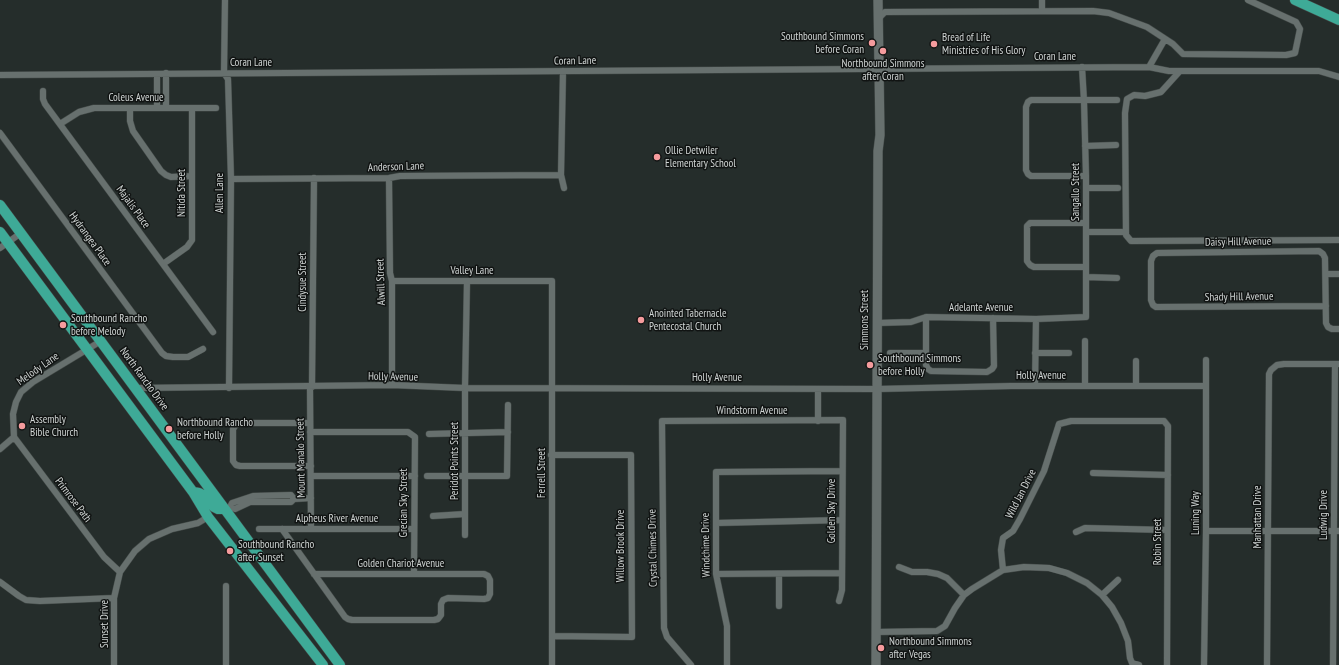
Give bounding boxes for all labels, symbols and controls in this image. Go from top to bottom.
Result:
place label: Southbound Simmons before Coran [781,30,864,56]
place label: Bread of Life Ministries of His Glory [942,31,1025,57]
marker: Southbound Simmons before Coran [867,38,877,48]
marker: Bread of Life Ministries of His Glory [929,39,939,49]
marker: Northbound Simmons after Coran [878,46,888,56]
street label: Coran Lane [1034,50,1076,64]
street label: Coran Lane [554,54,596,68]
street label: Coran Lane [230,56,272,70]
place label: Northbound Simmons after Coran [842,57,924,83]
street label: Coleus Avenue [108,91,164,105]
place label: Ollie Detwiler Elementary School [665,144,736,170]
marker: Ollie Detwiler Elementary School [652,152,662,162]
street label: Anderson Lane [368,159,424,175]
street label: Sangallo Street [1069,163,1083,221]
street label: Nitida Street [175,169,189,217]
street label: Allen Lane [213,173,227,213]
street label: Majalis Place [113,183,153,231]
street label: Hydrangea Place [66,210,114,268]
street label: Daisy Hill Avenue [1205,235,1271,249]
street label: Cindysue Street [296,252,310,312]
street label: Alwill Street [374,258,388,306]
street label: Valley Lane [450,264,494,278]
street label: Simmons Street [858,290,872,350]
street label: Shady Hill Avenue [1205,290,1273,304]
street label: Adelante Avenue [949,301,1013,315]
place label: Anointed Tabernacle Pentecostal Church [649,307,727,333]
place label: Southbound Rancho before Melody [71,312,147,338]
marker: Anointed Tabernacle Pentecostal Church [636,315,646,325]
marker: Southbound Rancho before Melody [58,320,68,330]
street label: North Rancho Drive [117,345,171,413]
street label: Melody Lane [14,350,62,388]
place label: Southbound Simmons before Holly [878,352,961,378]
marker: Southbound Simmons before Holly [865,360,875,370]
street label: Holly Avenue [1016,369,1066,383]
street label: Holly Avenue [368,370,418,384]
street label: Holly Avenue [692,371,742,385]
street label: Windstorm Avenue [716,404,788,418]
place label: Assembly Bible Church [30,413,78,439]
place label: Northbound Rancho before Holly [177,416,253,442]
street label: Mount Manalo Street [294,418,308,498]
marker: Assembly Bible Church [17,421,27,431]
street label: Peridot Points Street [448,422,462,500]
marker: Northbound Rancho before Holly [164,424,174,434]
street label: Ferrell Street [535,448,549,498]
street label: Wild Jan Drive [1003,467,1039,521]
street label: Grecian Sky Street [397,469,411,537]
street label: Primrose Path [52,475,94,525]
street label: Golden Sky Drive [825,479,839,543]
street label: Manhattan Drive [1251,485,1265,549]
street label: Ludwig Drive [1317,490,1331,540]
street label: Luning Way [1189,491,1203,535]
street label: Crystal Chimes Drive [646,509,660,587]
street label: Willow Brook Drive [614,510,628,582]
street label: Alpheus River Avenue [296,512,378,526]
street label: Windchime Drive [699,513,713,577]
street label: Robin Street [1151,519,1165,565]
place label: Southbound Rancho after Sunset [238,538,314,564]
marker: Southbound Rancho after Sunset [225,546,235,556]
street label: Golden Chariot Avenue [358,557,444,571]
street label: Sunset Drive [98,600,112,648]
place label: Northbound Simmons after Vegas [889,635,972,661]
marker: Northbound Simmons after Vegas [876,643,886,653]

